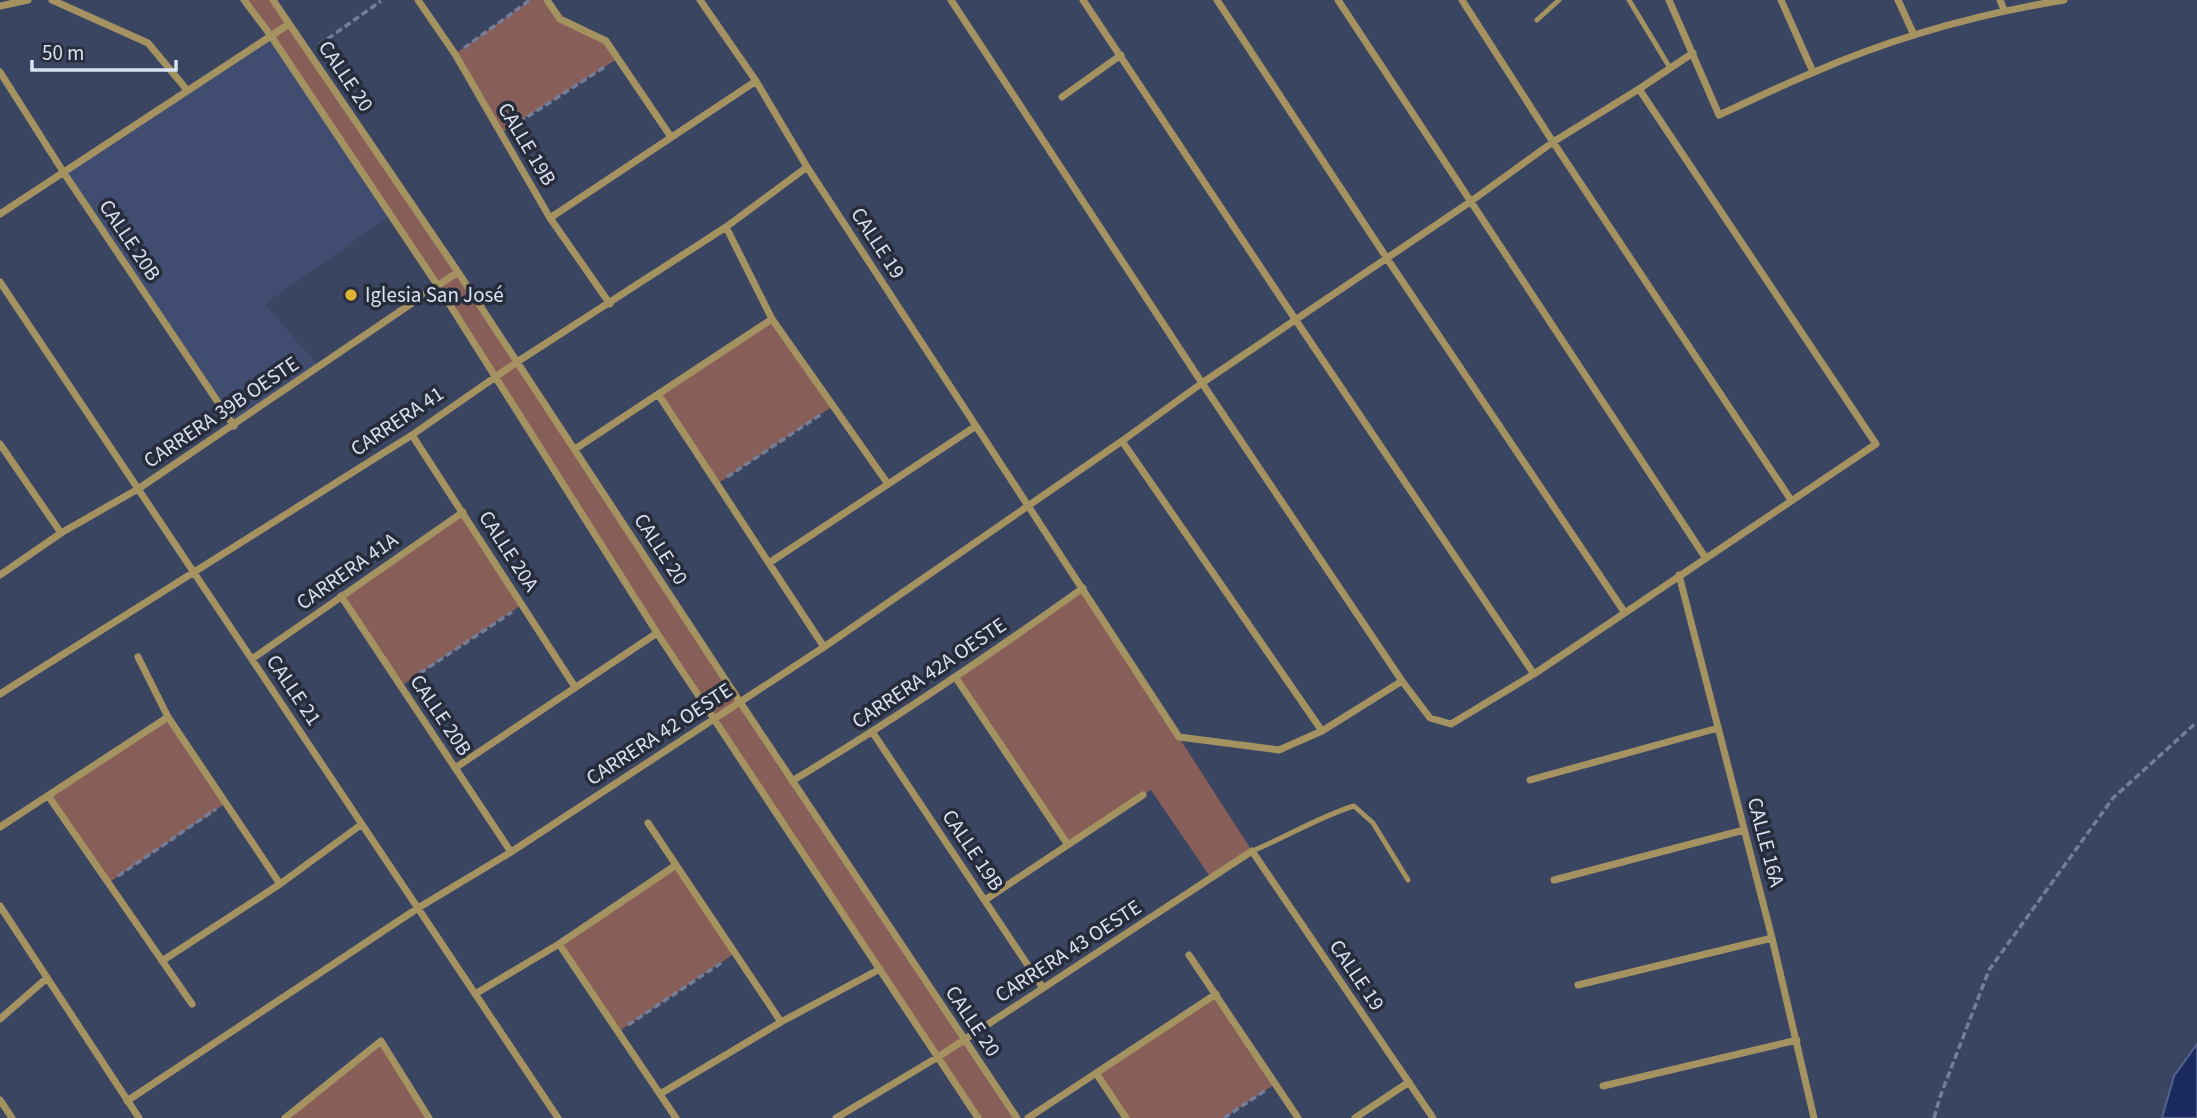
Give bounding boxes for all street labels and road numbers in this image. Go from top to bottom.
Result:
street label: CALLE 20 [311,34,381,118]
street label: CALLE 19B [490,97,564,191]
street label: CALLE 20B [92,193,168,287]
street label: CALLE 19 [844,201,912,285]
street label: CARRERA 39B OESTE [137,349,305,475]
street label: CARRERA 41 [344,379,450,463]
street label: CALLE 20A [472,505,547,598]
street label: CALLE 20 [627,507,695,591]
street label: CARRERA 41A [290,525,404,617]
street label: CARRERA 42A OESTE [846,610,1012,736]
street label: CALLE 21 [259,648,329,732]
street label: CALLE 20B [403,668,479,762]
street label: CARRERA 42 OESTE [580,675,738,793]
street label: CALLE 16A [1740,794,1792,891]
street label: CALLE 19B [935,803,1011,897]
street label: CARRERA 43 OESTE [989,892,1147,1010]
street label: CALLE 19 [1322,933,1392,1017]
street label: CALLE 20 [938,979,1008,1063]

